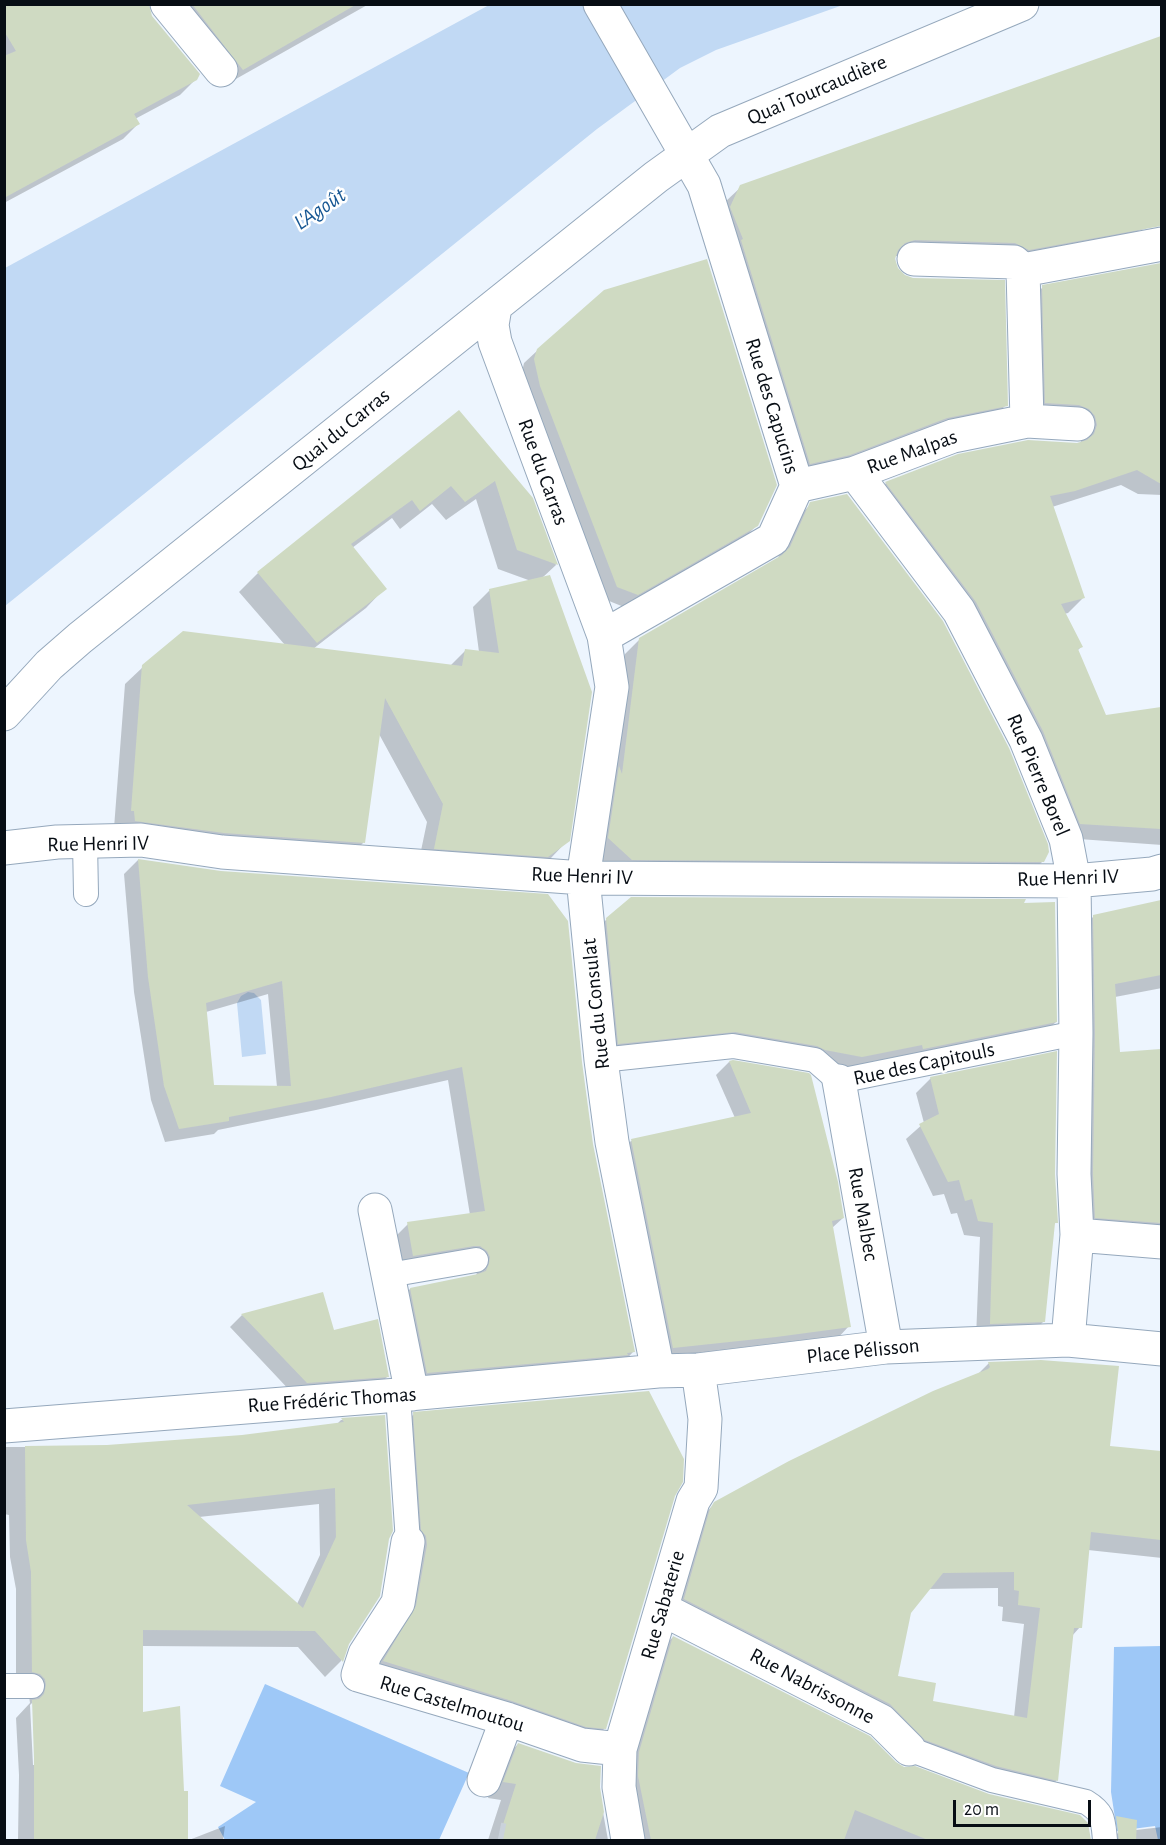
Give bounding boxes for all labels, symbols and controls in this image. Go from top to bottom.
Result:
street label: Quai Tourcaudière [743,49,891,131]
water label: L'Agoût [289,182,351,236]
street label: Rue des Capucins [739,335,805,477]
street label: Quai du Carras [287,383,395,477]
street label: Rue du Carras [512,415,574,529]
street label: Rue Malpas [863,424,961,480]
street label: Rue Pierre Borel [1001,710,1075,840]
street label: Rue Henri IV [47,831,149,857]
street label: Rue Henri IV [531,862,633,890]
street label: Rue Henri IV [1017,864,1119,892]
street label: Rue du Consulat [577,937,615,1071]
street label: Rue des Capitouls [851,1037,997,1091]
street label: Rue Malbec [842,1165,884,1263]
street label: Place Pélisson [805,1333,921,1369]
street label: Rue Frédéric Thomas [247,1382,417,1418]
street label: Rue Sabaterie [635,1548,691,1662]
street label: Rue Nabrissonne [745,1642,879,1730]
street label: Rue Castelmoutou [377,1670,527,1738]
scale bar [956,1788,1094,1826]
text: 20 m [964,1801,999,1819]

